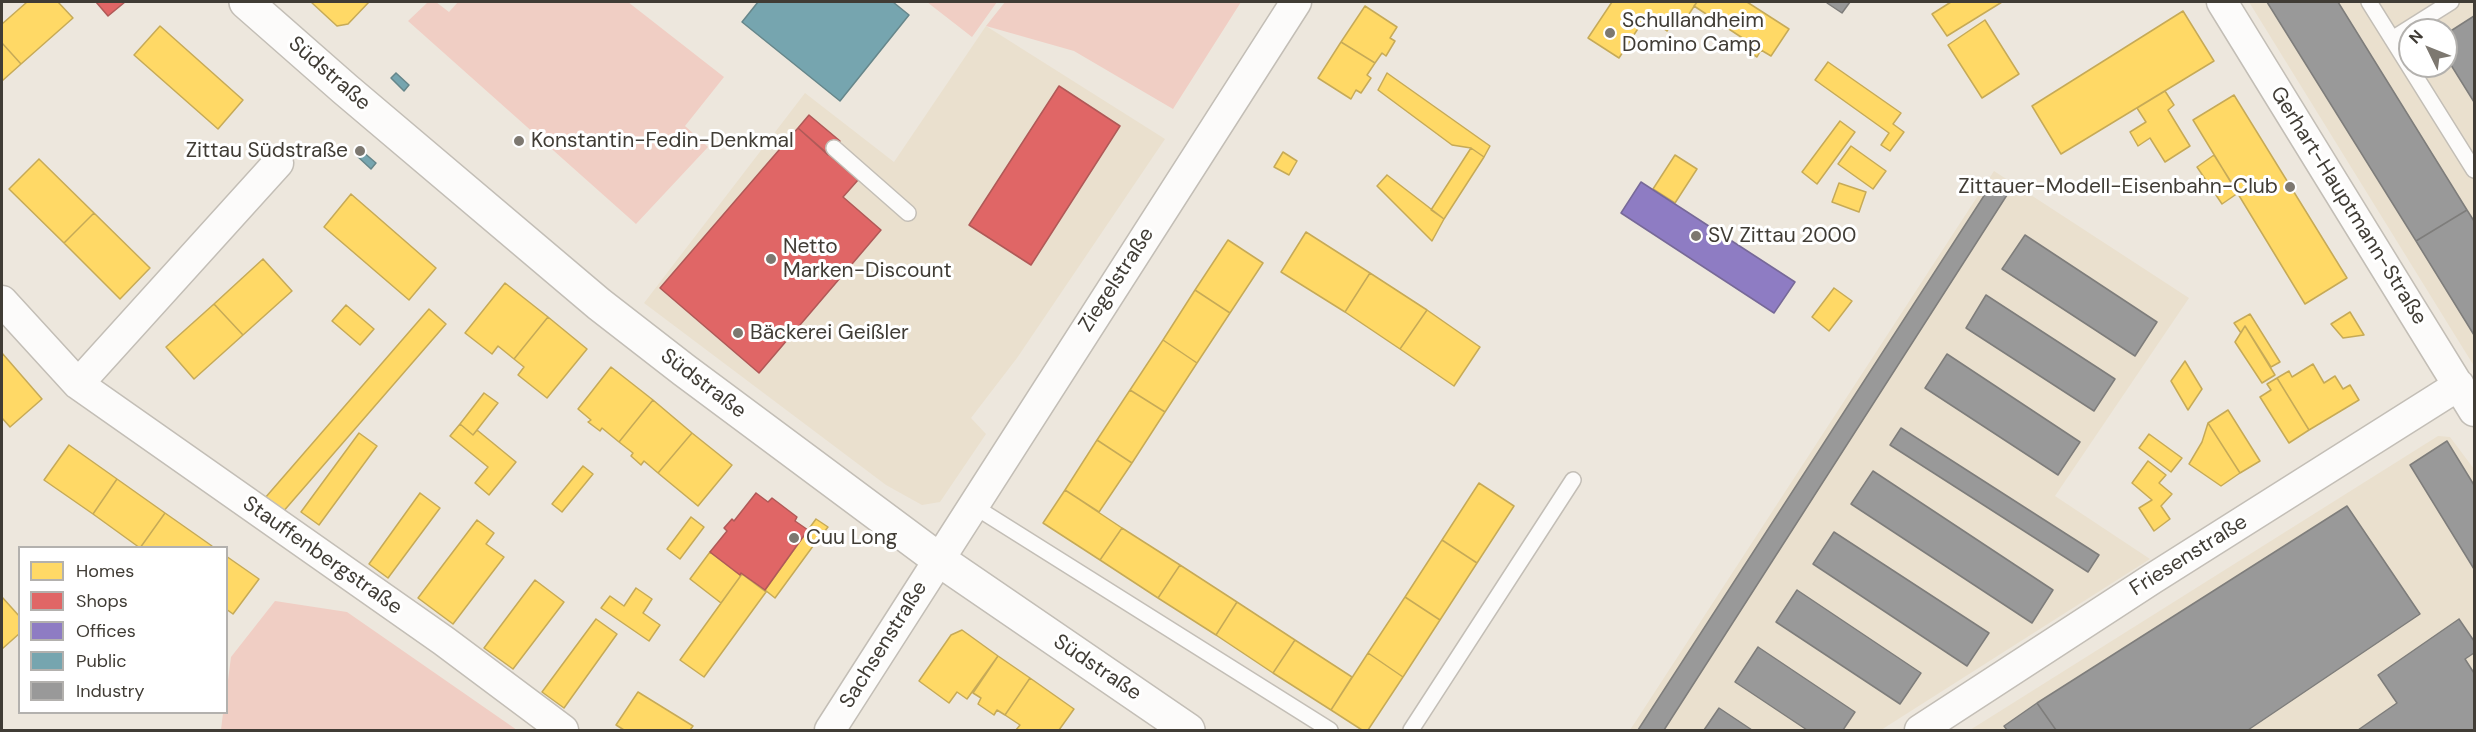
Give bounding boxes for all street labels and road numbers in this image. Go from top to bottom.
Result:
street label: Südstraße [283,32,375,116]
street label: Gerhart-Hauptmann-Straße [2264,82,2432,330]
street label: Ziegelstraße [1074,223,1160,337]
street label: Südstraße [655,344,751,424]
street label: Stauffenbergstraße [237,491,407,621]
street label: Friesenstraße [2126,510,2252,602]
street label: Sachsenstraße [835,577,933,713]
street label: Südstraße [1048,629,1146,707]

